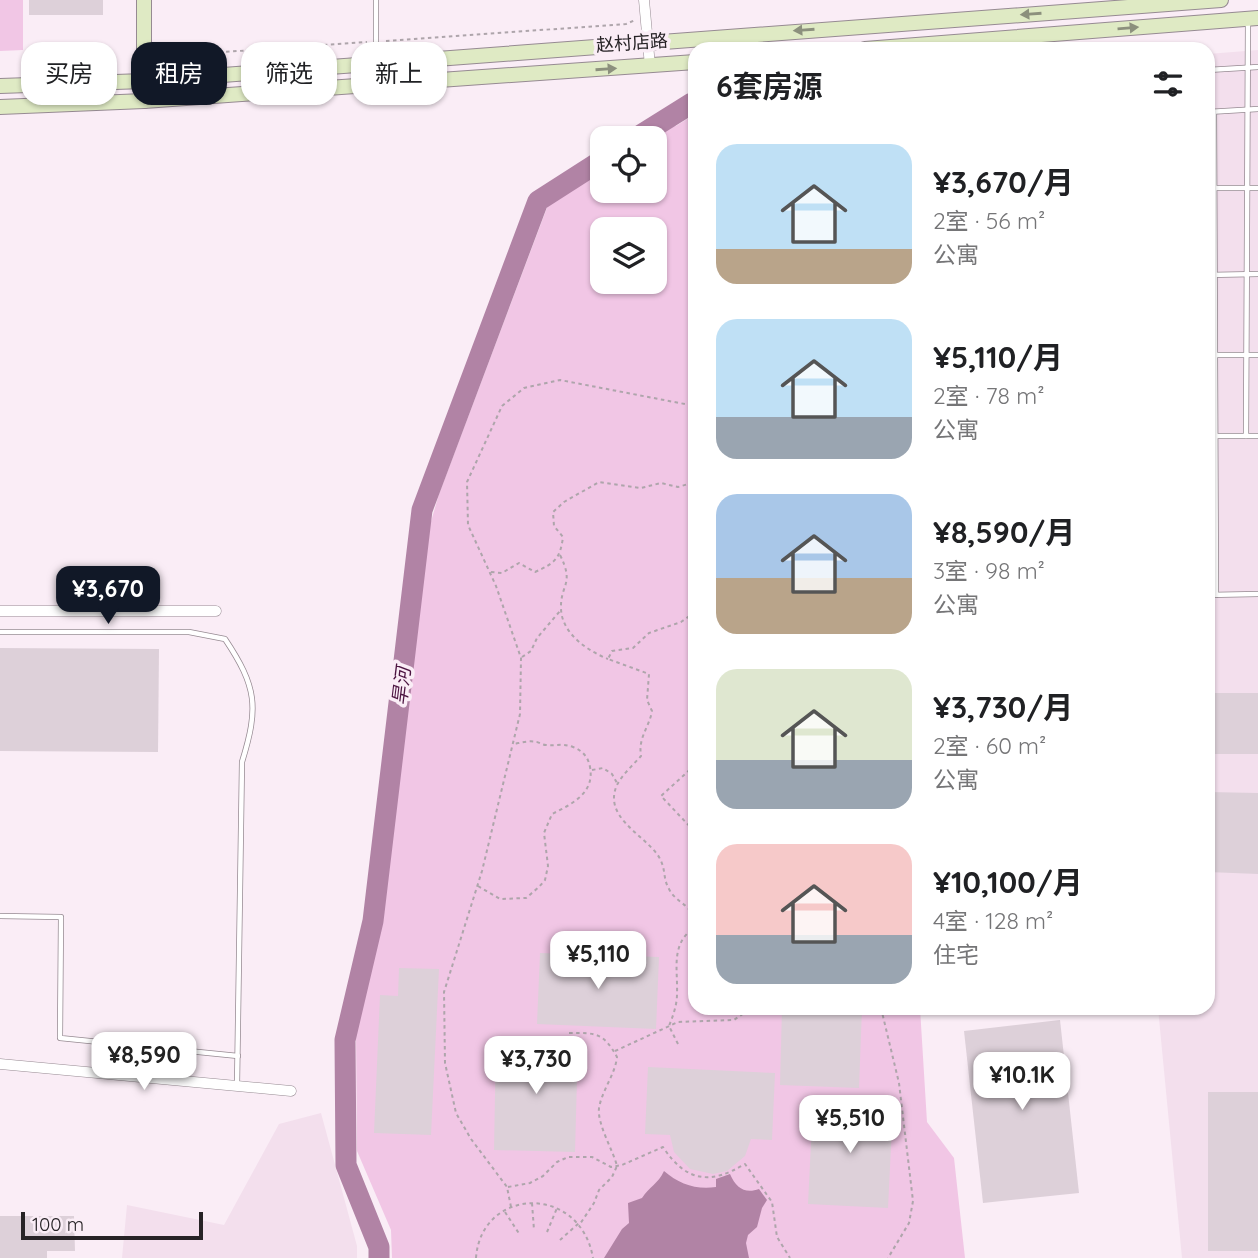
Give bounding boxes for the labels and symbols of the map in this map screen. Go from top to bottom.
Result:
one-way arrow [1020,9,1042,20]
one-way arrow [1118,22,1140,33]
one-way arrow [793,25,815,36]
street label: 赵村店路 [595,29,669,56]
one-way arrow [595,63,617,74]
pin: ¥3,670 [51,566,165,626]
water label: 旱河 [387,662,416,706]
pin: ¥5,110 [541,932,655,991]
pin: ¥8,590 [87,1032,201,1092]
pin: ¥3,730 [479,1036,593,1096]
pin: ¥10.1K [965,1052,1079,1112]
pin: ¥5,510 [793,1096,907,1155]
scale bar [21,1209,203,1241]

